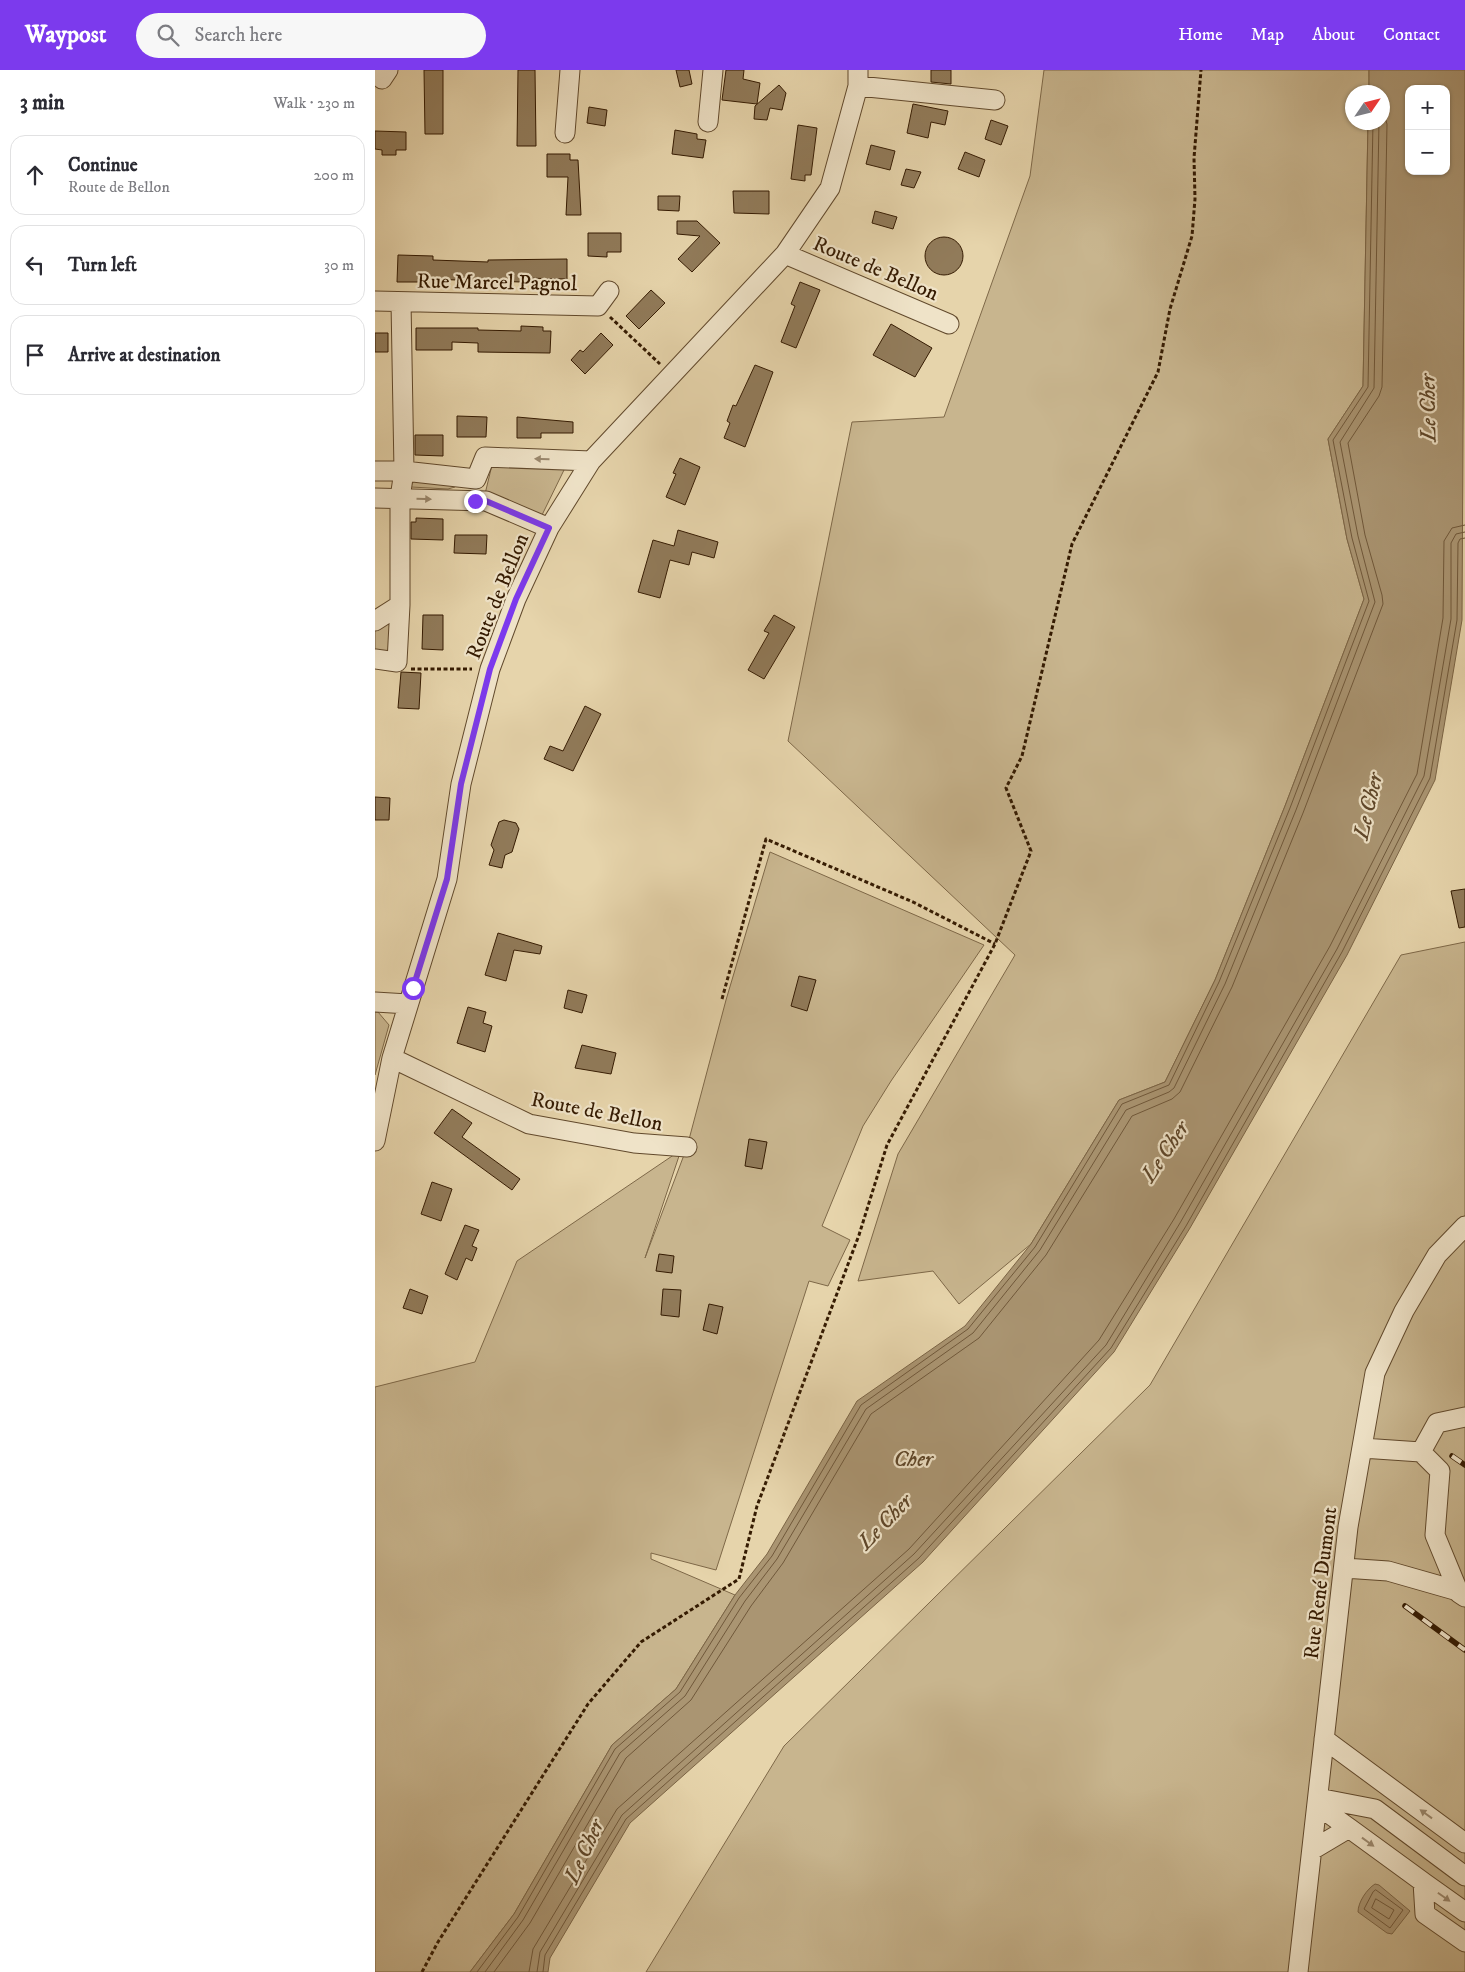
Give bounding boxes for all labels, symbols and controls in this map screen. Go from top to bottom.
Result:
search box [136,13,486,58]
text: Waypost [25,20,106,50]
icon: search [154,21,182,49]
text: Search here [194,24,282,47]
text: Home [1178,24,1223,46]
text: Map [1251,24,1284,46]
text: About [1312,24,1355,46]
text: Contact [1383,24,1440,46]
north arrow [1345,85,1390,130]
map controls [1405,85,1450,175]
button: + [1405,85,1450,130]
text: 3 min [20,90,65,116]
text: Walk · 230 m [273,93,355,113]
button: − [1405,130,1450,175]
text: Continue [68,154,138,177]
icon: ahead [21,161,49,189]
text: 200 m [313,165,354,185]
text: Route de Bellon [68,177,170,197]
street label: Route de Bellon [809,231,942,307]
icon: left [21,251,49,279]
text: Turn left [68,254,137,277]
text: 30 m [324,255,354,275]
street label: Rue Marcel Pagnol [417,269,578,297]
icon: arrive [21,341,49,369]
text: Arrive at destination [68,344,220,367]
water label: Le Cher [1414,372,1443,444]
one-way arrow [534,455,550,463]
route end [464,490,487,513]
one-way arrow [416,495,432,503]
street label: Route de Bellon [461,530,535,663]
water label: Le Cher [1347,768,1390,844]
route start [402,977,425,1000]
street label: Route de Bellon [529,1086,665,1137]
water label: Le Cher [1134,1115,1196,1189]
water label: Cher [893,1446,935,1473]
water label: Le Cher [851,1487,920,1557]
street label: Rue René Dumont [1299,1505,1343,1661]
one-way arrow [1419,1809,1433,1819]
water label: Le Cher [558,1813,611,1890]
one-way arrow [1361,1837,1375,1847]
one-way arrow [1437,1892,1451,1902]

